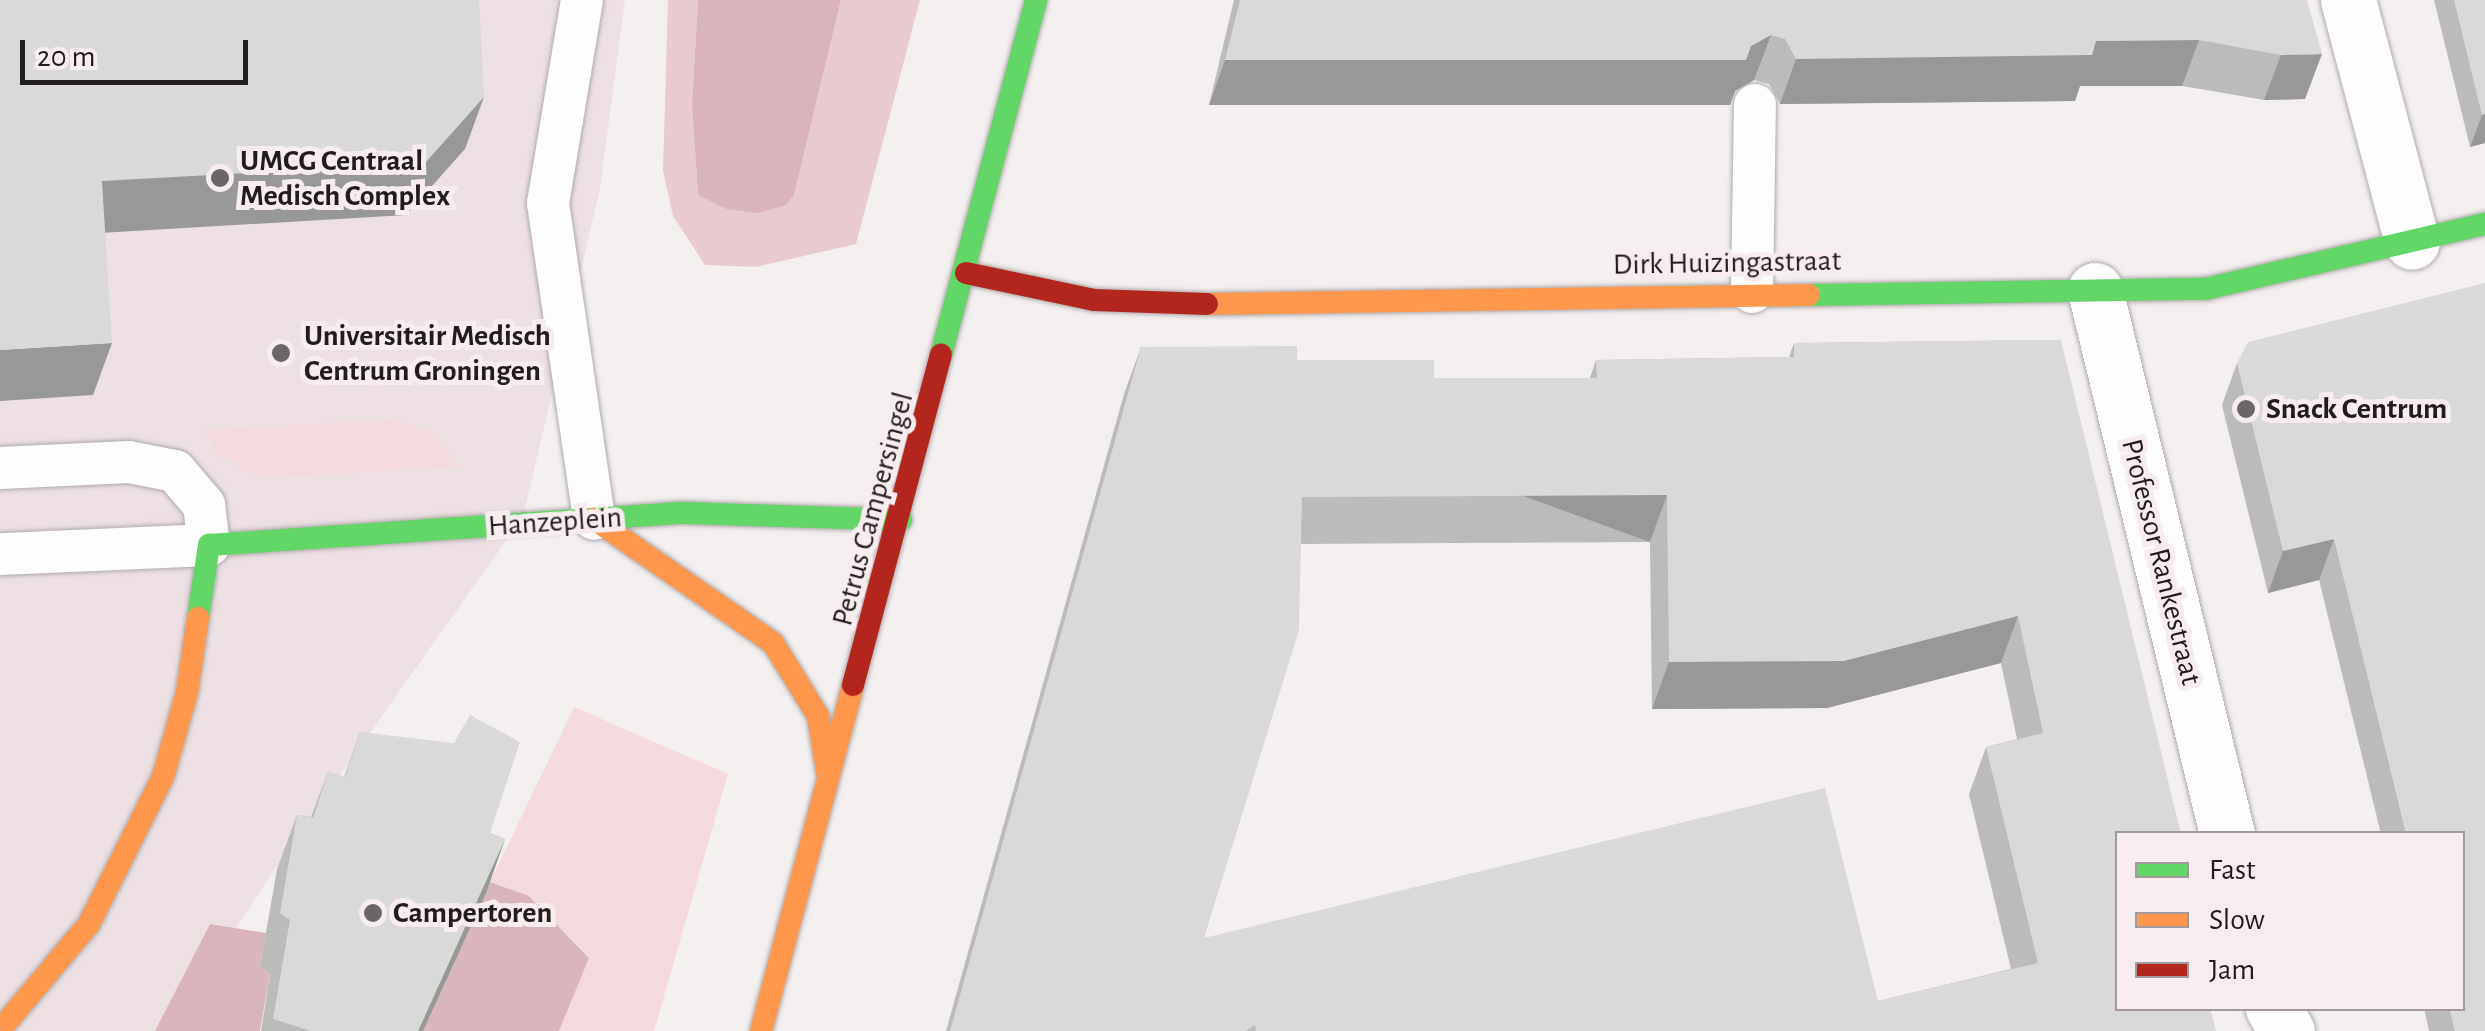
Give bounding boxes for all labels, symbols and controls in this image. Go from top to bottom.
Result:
scale bar [25,20,252,82]
text: 20 m [37,42,95,72]
place label: UMCG Centraal Medisch Complex [240,143,450,214]
marker: UMCG Centraal Medisch Complex [209,167,231,189]
street label: Dirk Huizingastraat [1613,243,1841,283]
place label: Universitair Medisch Centrum Groningen [304,318,551,388]
marker: Universitair Medisch Centrum Groningen [268,340,294,366]
street label: Petrus Campersingel [825,388,921,630]
place label: Snack Centrum [2266,391,2447,427]
marker: Snack Centrum [2235,398,2257,420]
street label: Professor Rankestraat [2113,435,2209,689]
street label: Hanzeplein [487,499,623,545]
legend [2115,831,2465,1011]
text: Fast [2209,855,2256,885]
place label: Campertoren [393,895,552,931]
marker: Campertoren [362,902,384,924]
text: Slow [2209,905,2265,935]
text: Jam [2209,955,2255,985]

